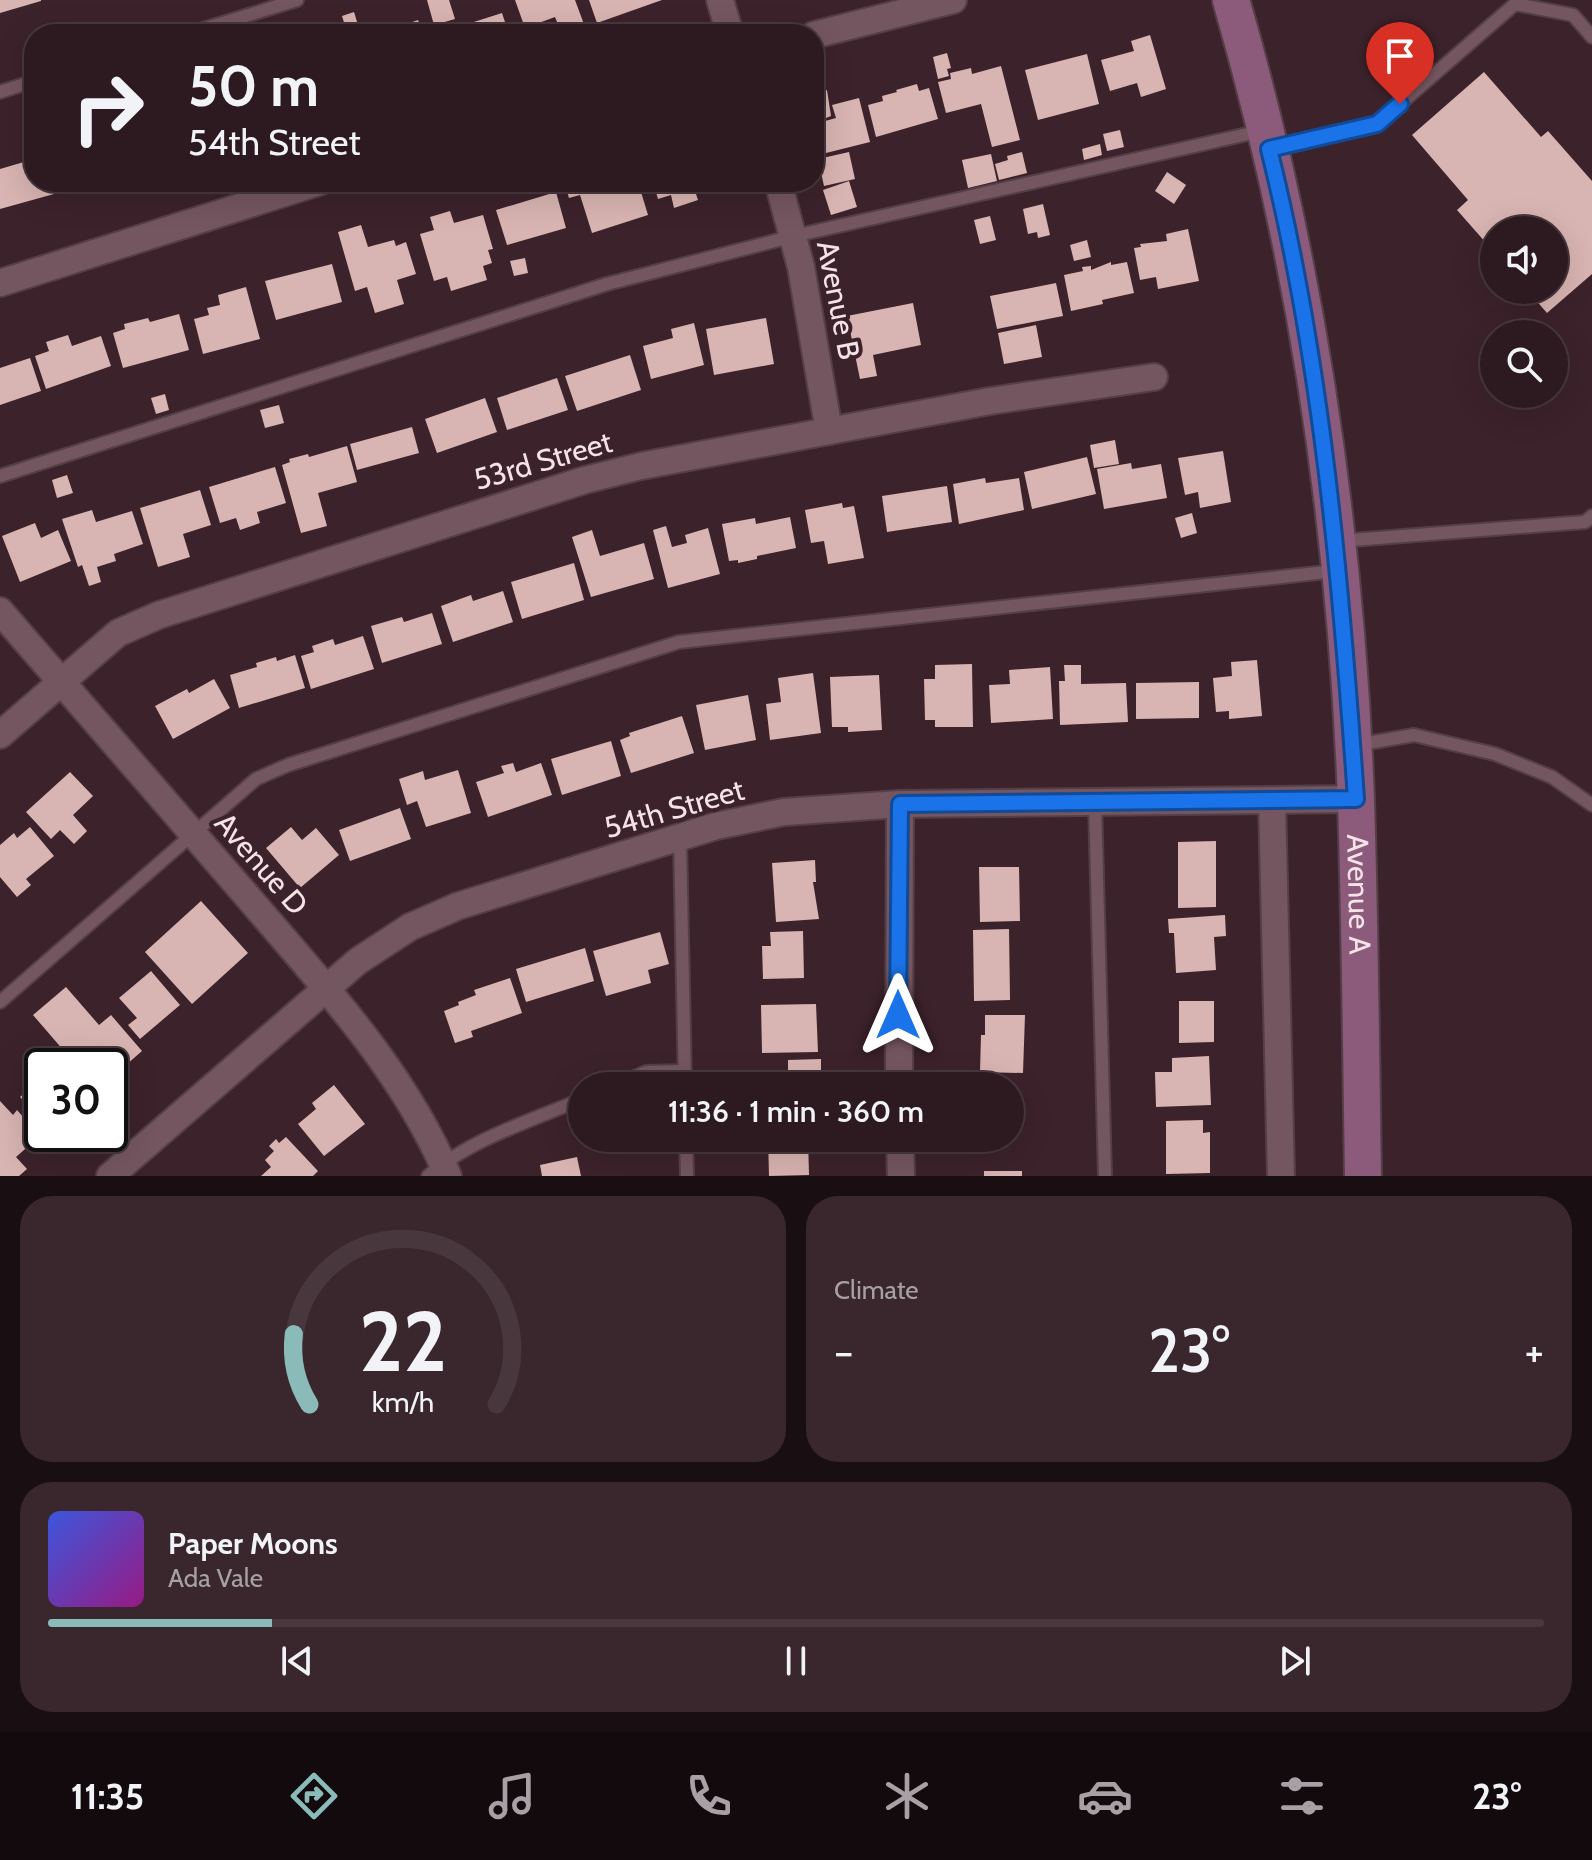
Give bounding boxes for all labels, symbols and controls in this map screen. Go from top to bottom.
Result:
pin [1366,22,1434,104]
icon: arrive [1378,34,1422,78]
text: 50 m [188,52,319,120]
icon: right [56,56,160,160]
text: 54th Street [188,120,361,164]
map controls [1480,216,1568,408]
button: sound [1480,216,1568,304]
street label: Avenue B [809,238,868,362]
button: search [1480,320,1568,408]
street label: 53rd Street [469,423,616,498]
street label: 54th Street [600,771,748,846]
street label: Avenue D [207,805,316,922]
street label: Avenue A [1339,834,1379,955]
position arrow [856,973,940,1057]
speed limit sign: 30 [24,1048,128,1152]
text: 11:36 · 1 min · 360 m [668,1093,924,1130]
text: Climate [834,1274,919,1306]
text: 22 [359,1291,447,1392]
text: 23° [1148,1314,1230,1387]
text: − [834,1325,853,1378]
text: + [1525,1325,1544,1378]
text: km/h [372,1384,434,1419]
text: Paper Moons [168,1525,338,1562]
text: Ada Vale [168,1562,263,1594]
icon: previous [275,1639,319,1683]
icon: pause [774,1639,818,1683]
icon: next [1273,1639,1317,1683]
icon: directions [286,1768,342,1824]
icon: music [484,1768,540,1824]
icon: phone [681,1768,737,1824]
icon: climate [879,1768,935,1824]
icon: car [1077,1768,1133,1824]
icon: filters [1274,1768,1330,1824]
text: 11:35 [71,1774,144,1818]
text: 23° [1472,1774,1521,1818]

